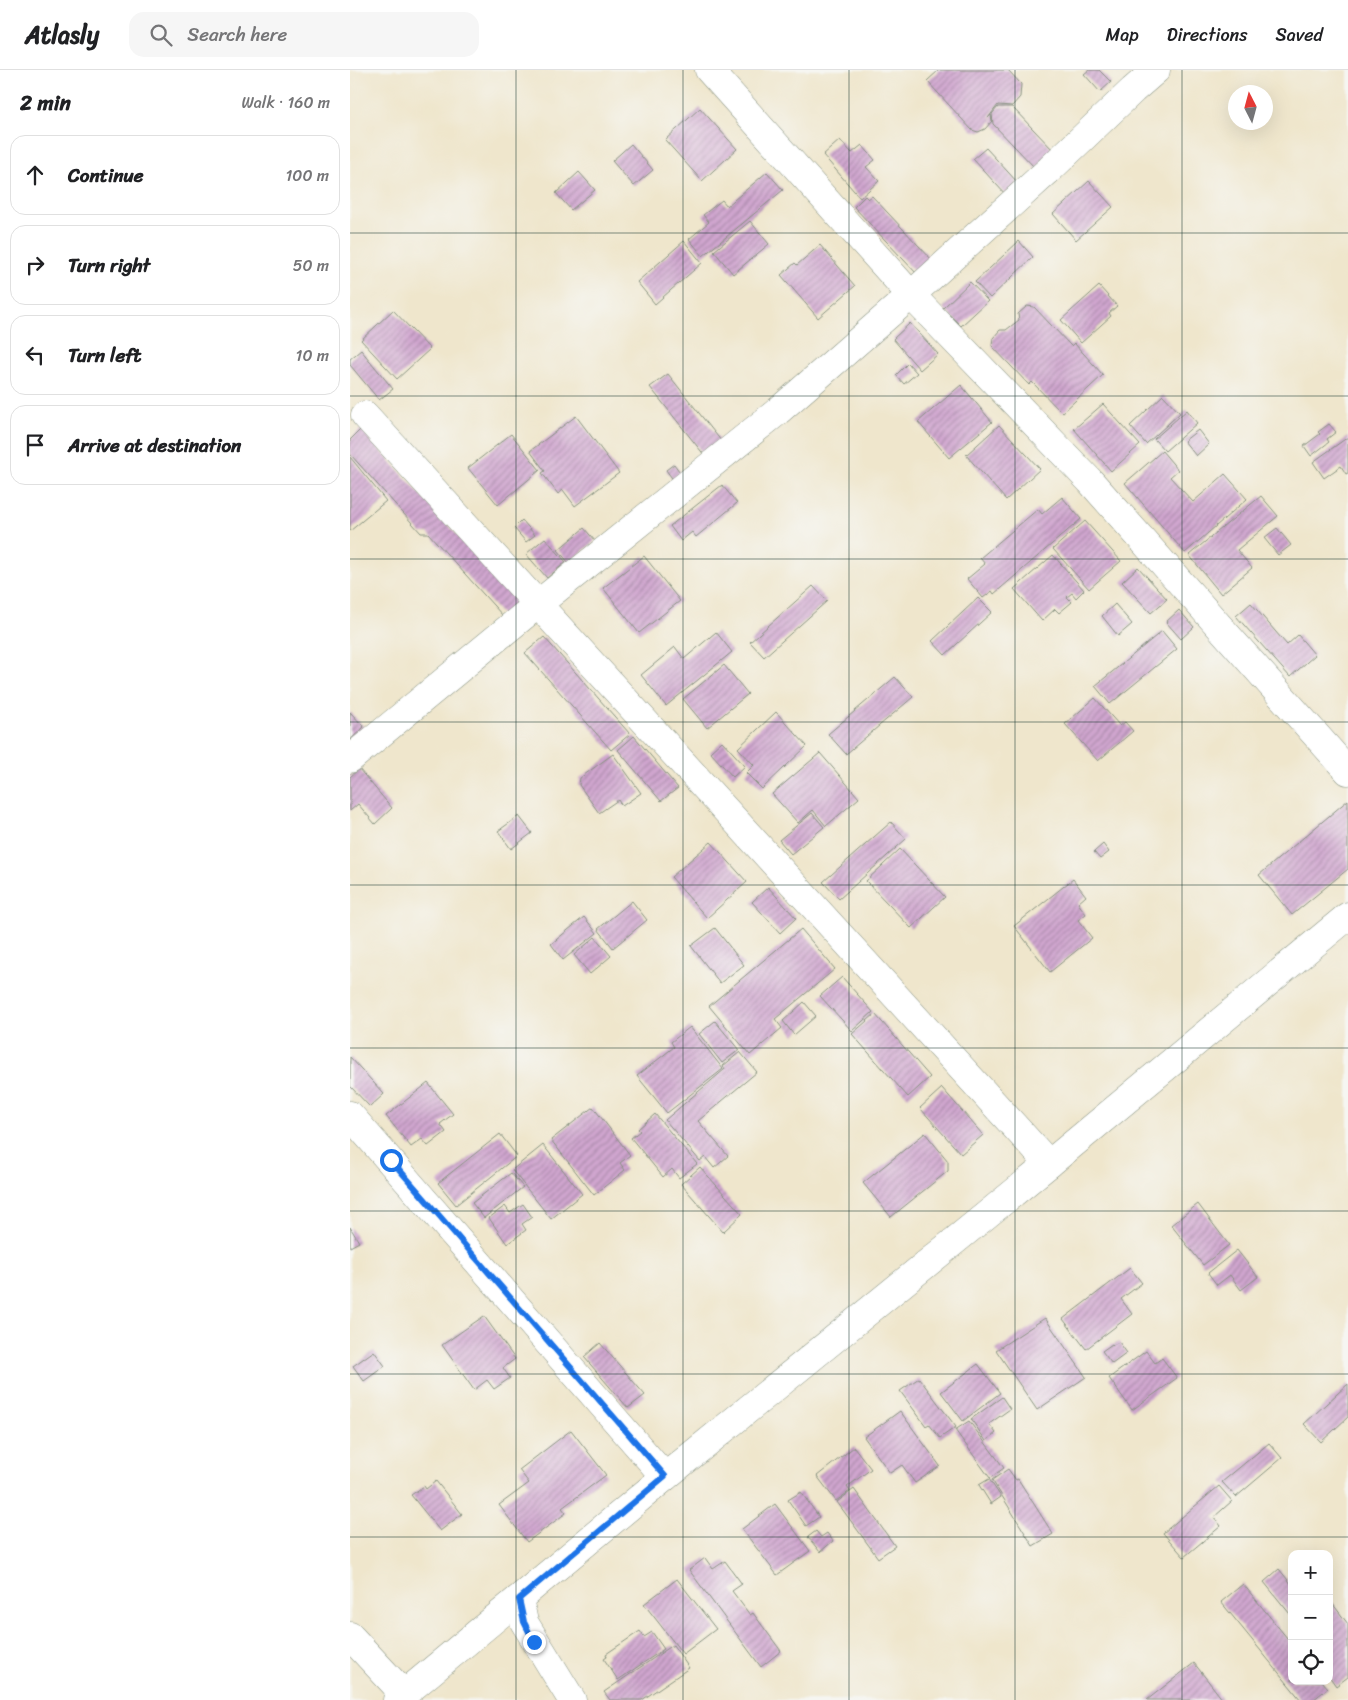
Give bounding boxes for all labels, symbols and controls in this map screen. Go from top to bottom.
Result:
search box [129,12,479,57]
text: Atlasly [25,14,99,56]
text: Search here [187,18,287,51]
text: Map [1106,19,1139,51]
text: Directions [1167,19,1248,51]
text: Saved [1276,19,1323,51]
icon: search [147,21,175,49]
text: 2 min [20,84,71,122]
north arrow [1228,85,1273,130]
text: Walk · 160 m [241,88,330,117]
text: Continue [68,159,144,192]
icon: ahead [21,161,49,189]
text: 100 m [285,161,329,190]
text: Turn right [68,249,150,282]
icon: right [21,251,49,279]
text: 50 m [293,251,329,280]
text: Turn left [68,339,141,372]
icon: left [21,341,49,369]
text: 10 m [296,341,329,370]
text: Arrive at destination [68,429,241,462]
icon: arrive [21,431,49,459]
route start [380,1149,403,1172]
map controls [1288,1550,1333,1685]
button: + [1288,1550,1333,1595]
button: − [1288,1595,1333,1640]
route end [523,1631,546,1654]
button: locate [1288,1640,1333,1685]

